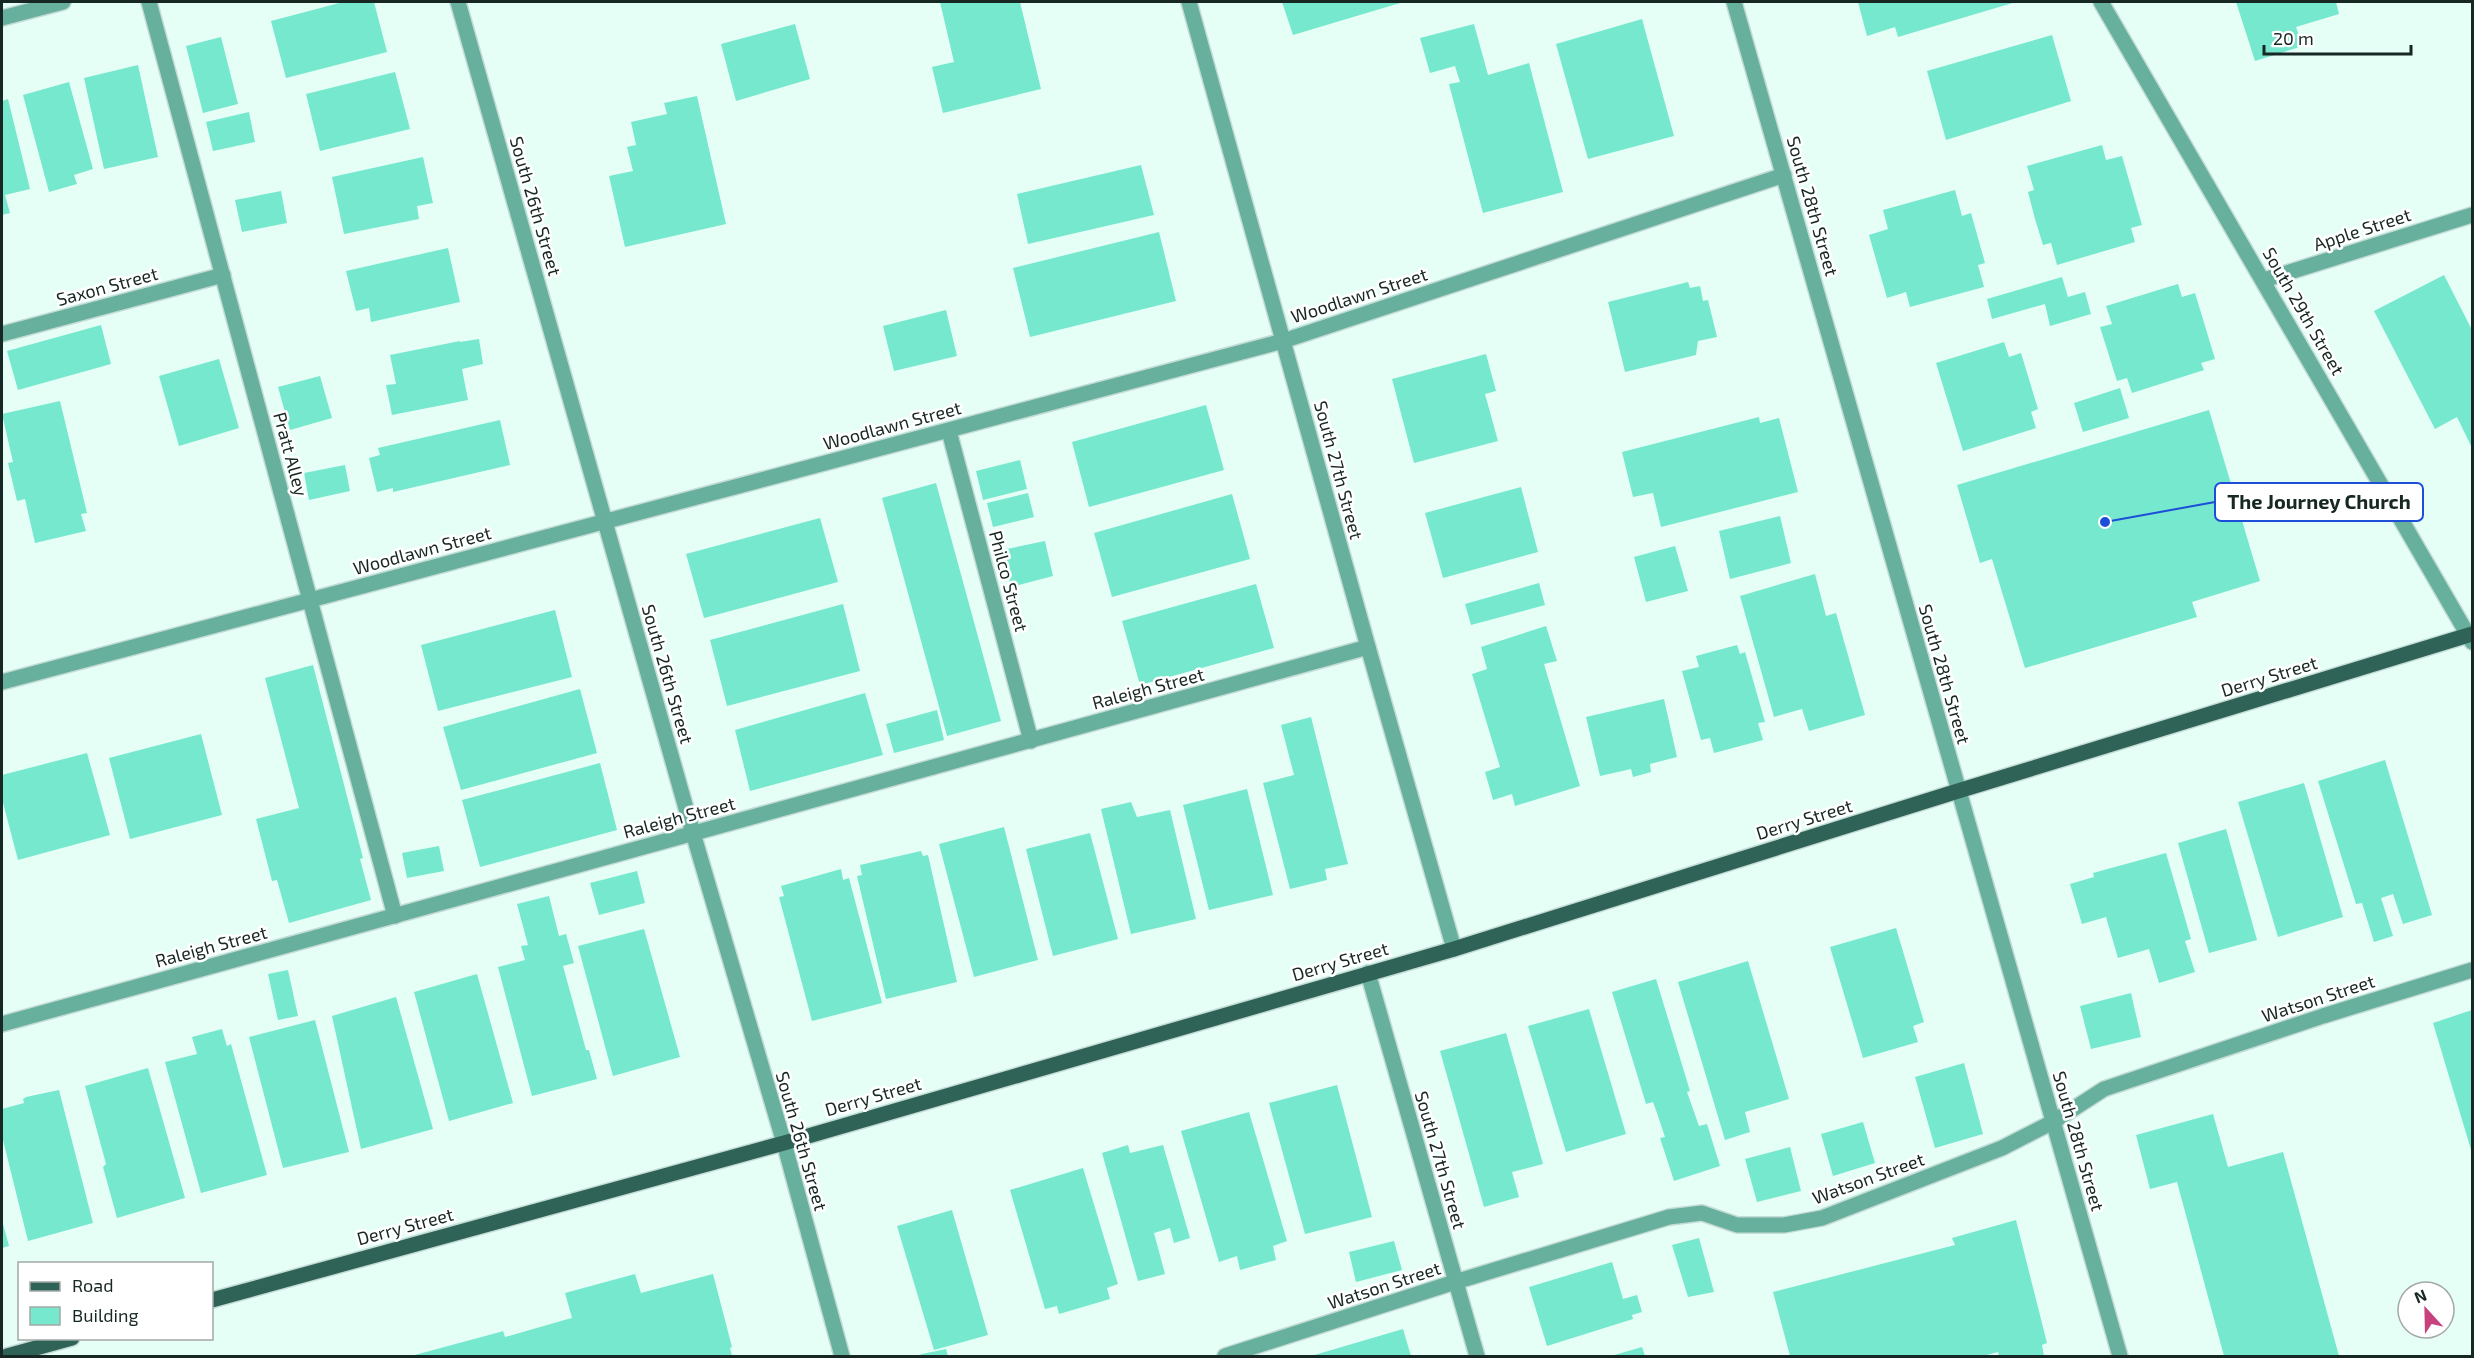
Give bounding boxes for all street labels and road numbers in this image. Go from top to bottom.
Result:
street label: South 26th Street [506,134,566,278]
street label: South 28th Street [1783,134,1843,279]
street label: Apple Street [2311,203,2414,255]
street label: South 29th Street [2259,243,2350,379]
street label: Saxon Street [54,262,160,310]
street label: Woodlawn Street [1288,263,1430,327]
street label: Woodlawn Street [821,396,964,454]
street label: South 27th Street [1310,398,1368,542]
street label: Pratt Alley [269,410,313,499]
street label: Woodlawn Street [351,521,494,579]
street label: Philco Street [985,528,1033,634]
street label: South 26th Street [638,602,698,746]
street label: South 28th Street [1915,602,1975,747]
street label: Derry Street [2218,651,2320,701]
street label: Raleigh Street [1090,662,1207,714]
street label: Raleigh Street [621,791,738,843]
street label: Derry Street [1753,794,1855,844]
street label: Raleigh Street [153,920,270,972]
street label: Derry Street [1289,937,1391,985]
street label: Watson Street [2259,969,2377,1027]
street label: South 26th Street [772,1069,832,1213]
street label: South 28th Street [2049,1069,2109,1214]
street label: Derry Street [822,1072,924,1120]
street label: South 27th Street [1411,1088,1471,1232]
street label: Watson Street [1809,1148,1927,1208]
street label: Derry Street [354,1202,456,1249]
street label: Watson Street [1325,1256,1443,1314]

